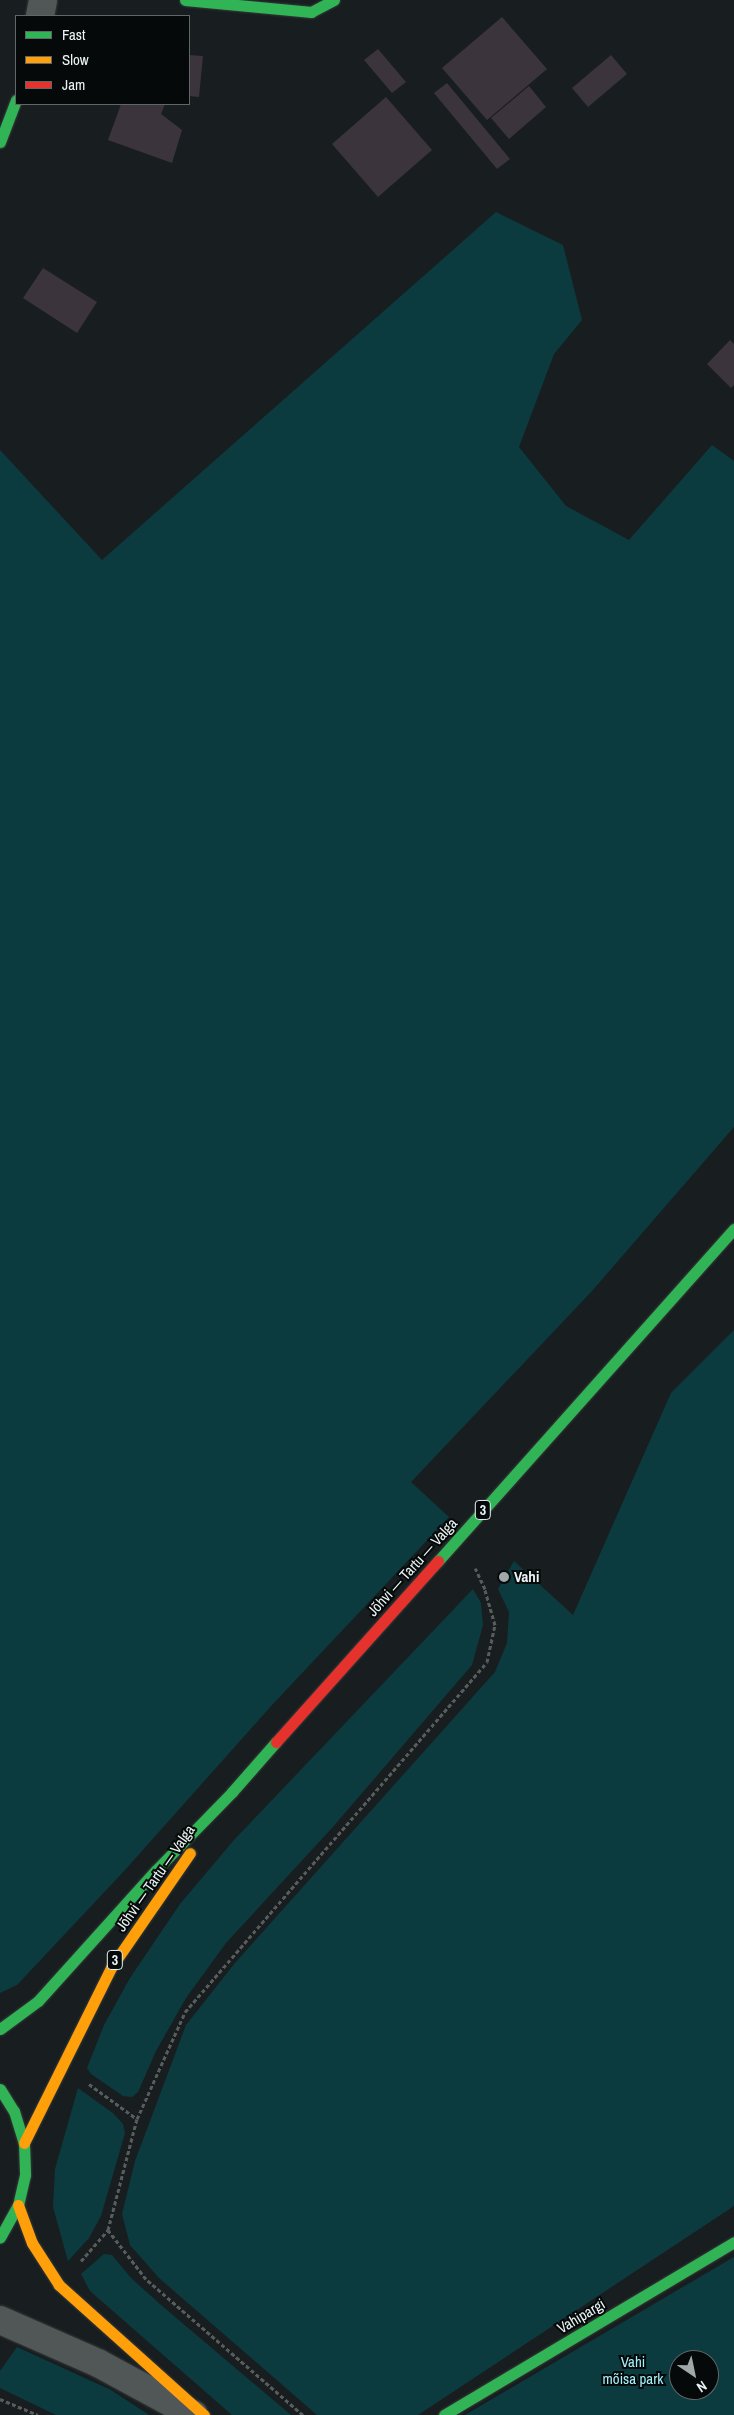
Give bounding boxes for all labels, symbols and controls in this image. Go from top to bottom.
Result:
legend [15,15,190,105]
text: Fast [62,24,85,45]
text: Slow [62,49,89,70]
text: Jam [62,74,85,95]
road number: 3 [474,1498,492,1522]
street label: Jõhvi — Tartu — Valga [363,1514,461,1620]
place label: Vahi [514,1568,539,1586]
marker: Vahi [498,1571,510,1583]
street label: Jõhvi — Tartu — Valga [112,1821,198,1935]
road number: 3 [106,1948,124,1972]
street label: Vahipargi [554,2295,608,2337]
north arrow [669,2350,719,2400]
park label: Vahi mõisa park [603,2352,663,2387]
text: N [693,2377,710,2396]

